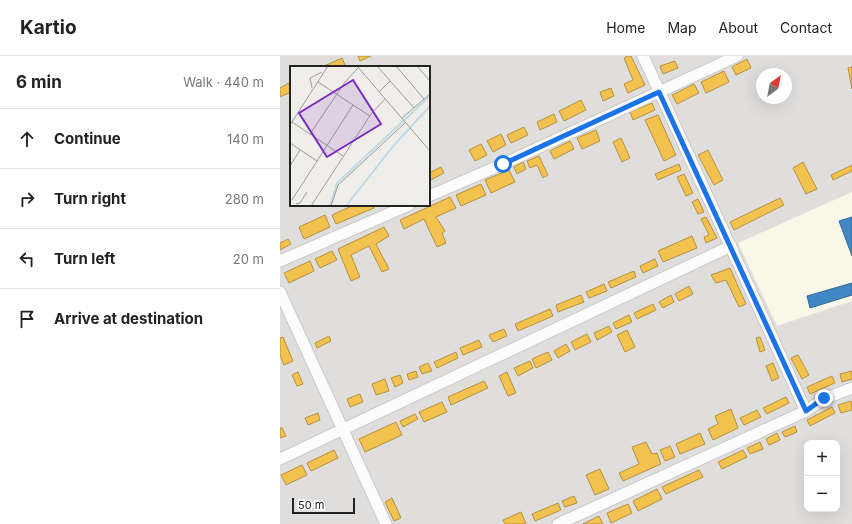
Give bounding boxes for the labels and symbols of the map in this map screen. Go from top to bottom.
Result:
inset map [290,66,430,206]
north arrow [756,68,792,104]
route start [494,155,512,173]
route end [815,389,833,407]
scale bar [292,496,355,515]

